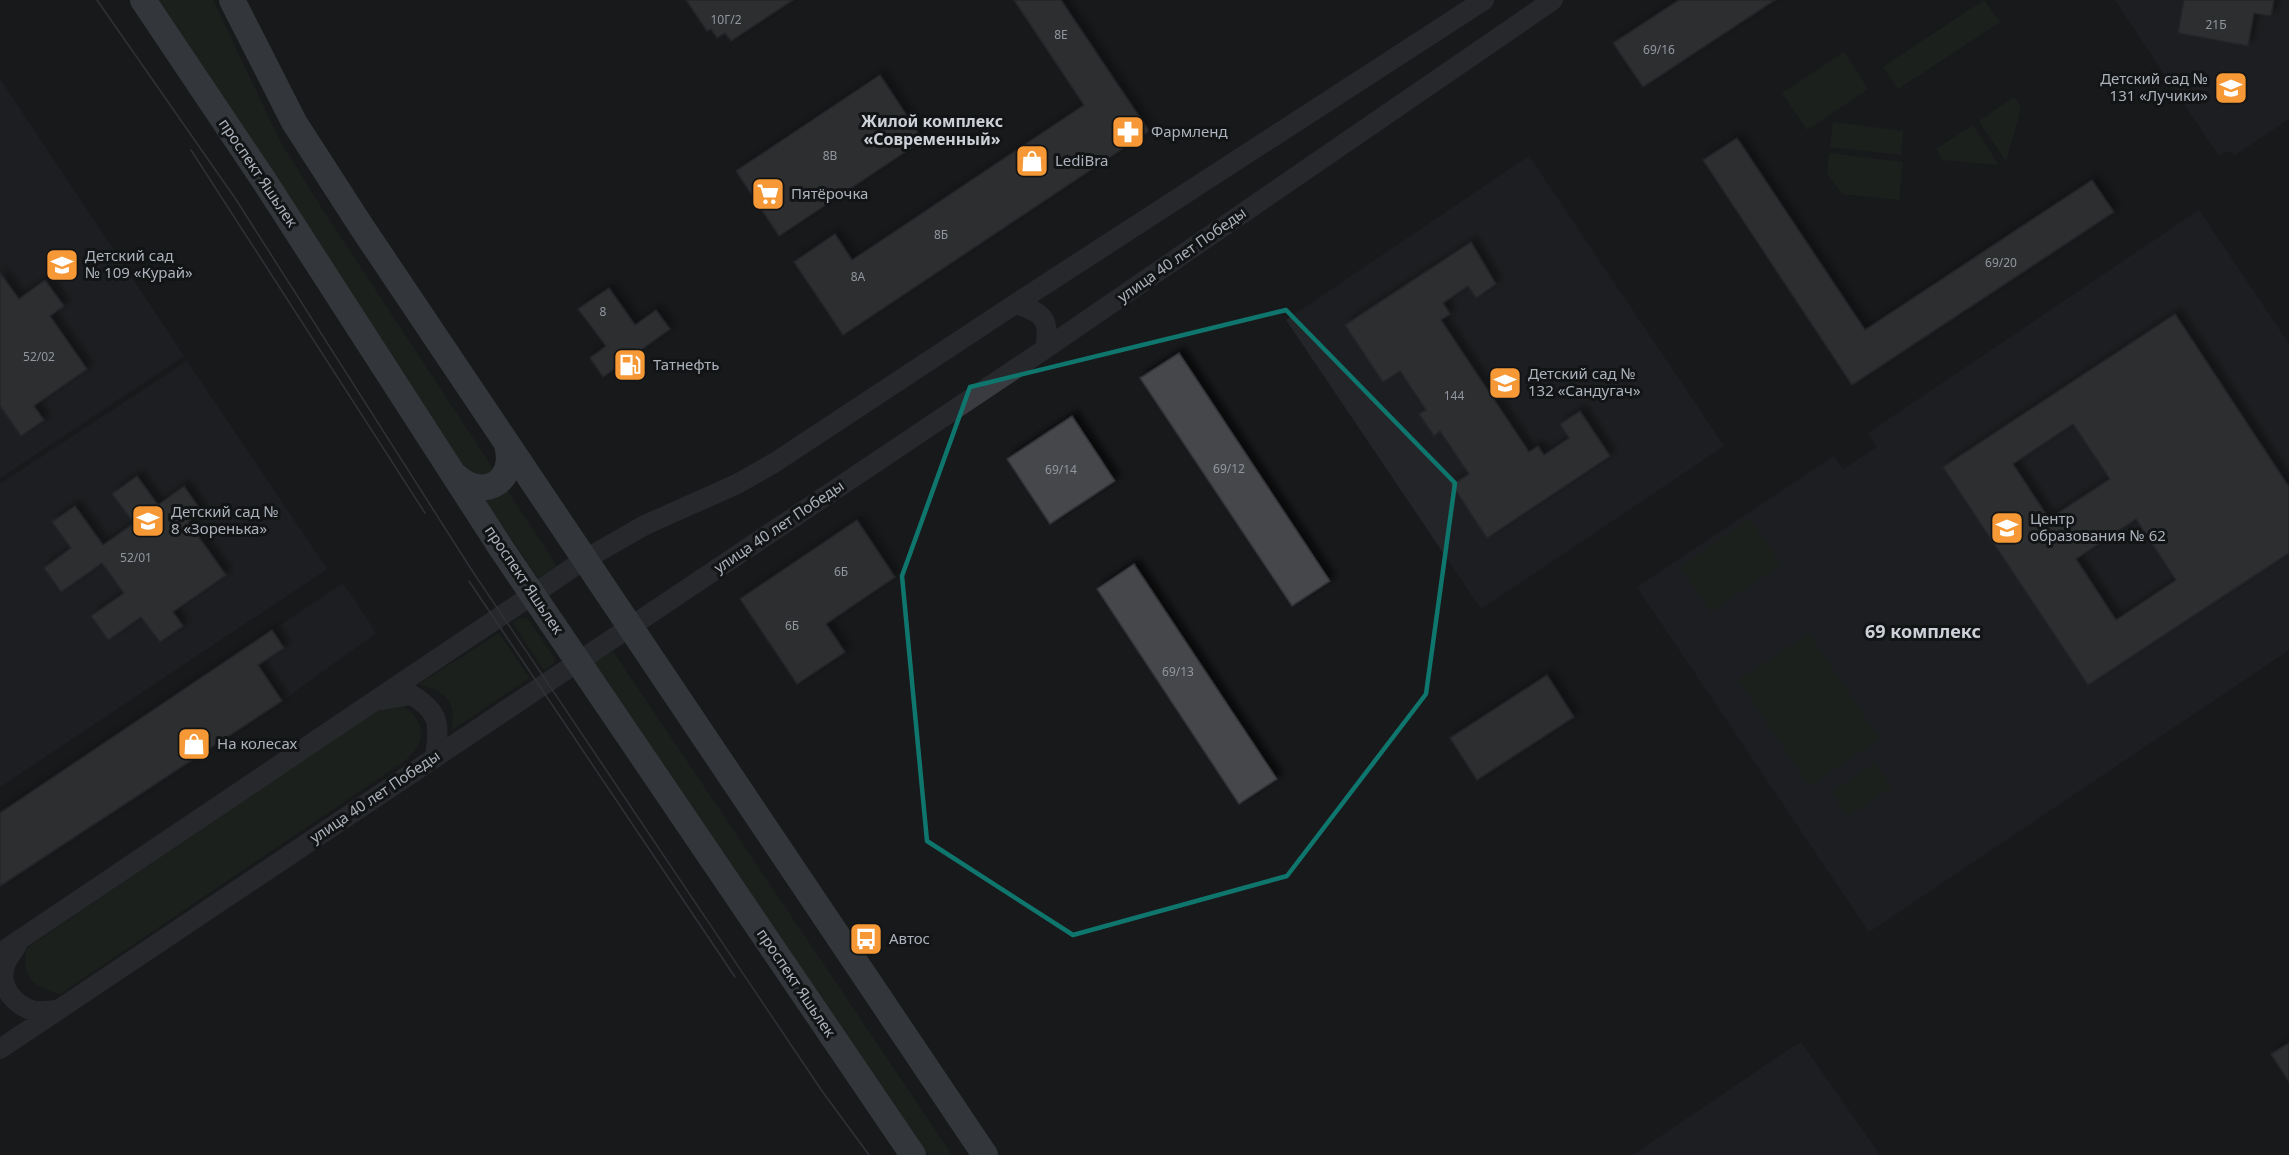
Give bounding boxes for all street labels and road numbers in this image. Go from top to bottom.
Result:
street label: проспект Яшьлек [215,114,303,231]
street label: улица 40 лет Победы [1113,202,1250,306]
street label: улица 40 лет Победы [710,475,847,577]
street label: проспект Яшьлек [481,521,569,638]
street label: улица 40 лет Победы [306,745,443,847]
street label: проспект Яшьлек [753,924,841,1041]

